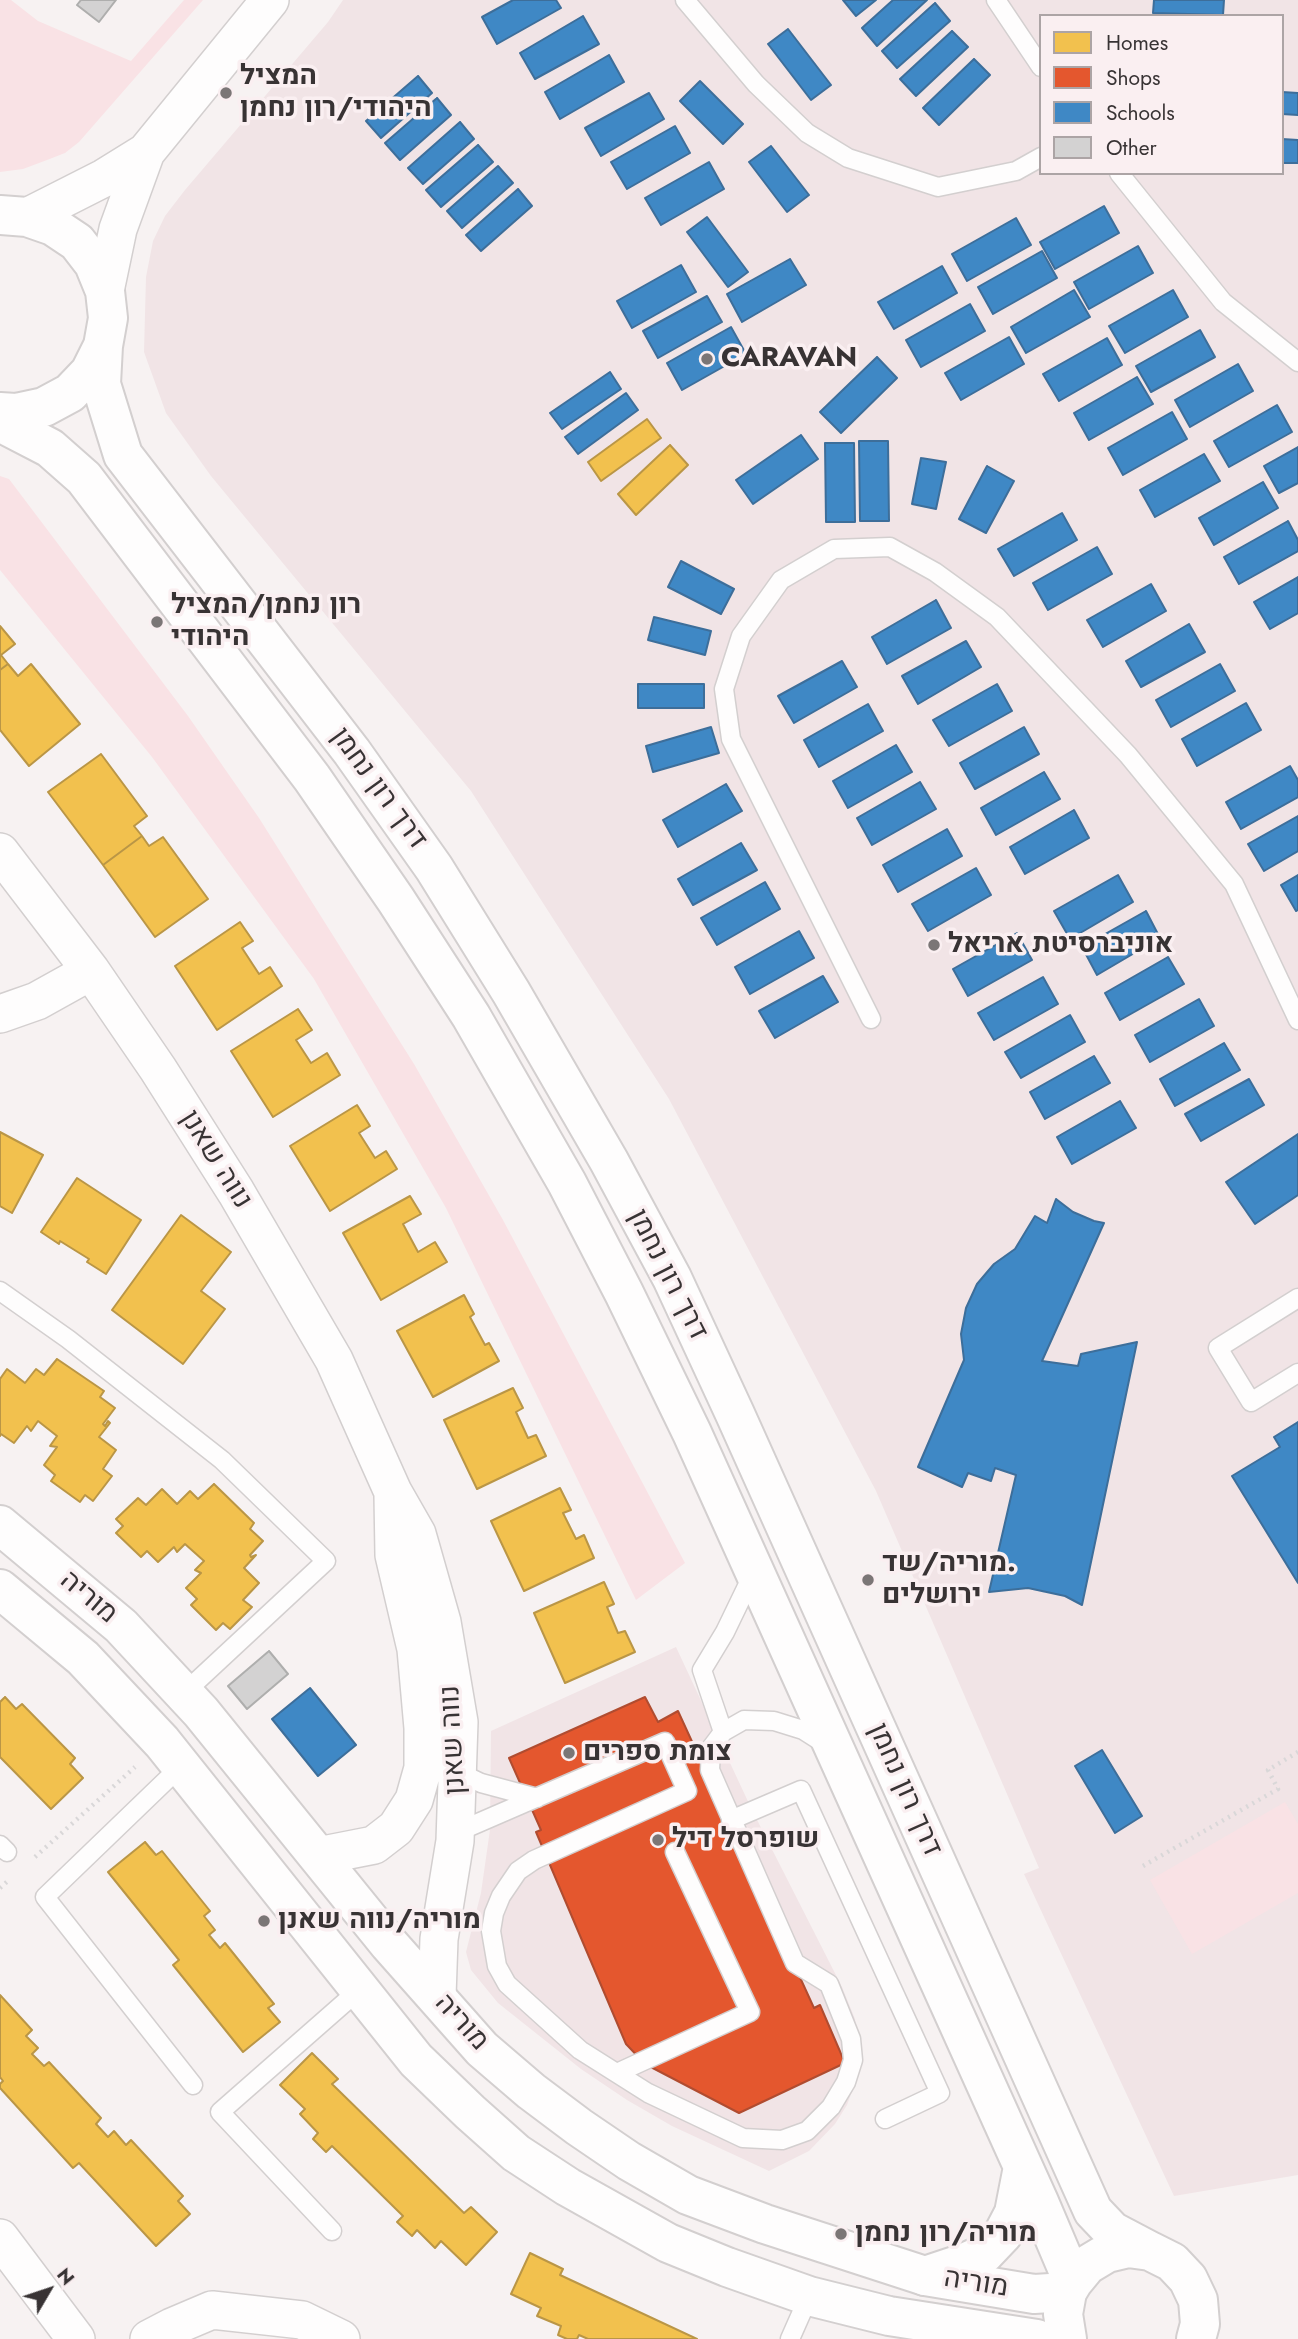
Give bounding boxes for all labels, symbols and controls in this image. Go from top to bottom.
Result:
legend [1039,14,1284,175]
text: Homes [1106,28,1168,58]
place label: המציל היהודי/רון נחמן [240,60,432,126]
text: Shops [1106,63,1160,93]
marker: המציל היהודי/רון נחמן [218,85,234,101]
text: Schools [1106,98,1175,128]
text: Other [1106,133,1157,163]
place label: CARAVAN [721,342,857,376]
marker: CARAVAN [699,351,715,367]
place label: רון נחמן/המציל היהודי [171,589,361,655]
marker: רון נחמן/המציל היהודי [149,614,165,630]
street label: דרך רון נחמן [323,722,433,856]
place label: אוניברסיטת אריאל [948,928,1173,962]
marker: אוניברסיטת אריאל [926,937,942,953]
street label: נווה שאנן [172,1104,258,1216]
street label: דרך רון נחמן [620,1204,714,1346]
place label: מוריה/שד. ירושלים [882,1547,1016,1613]
street label: מוריה [52,1564,124,1632]
marker: מוריה/שד. ירושלים [860,1572,876,1588]
street label: נווה שאנן [434,1684,474,1796]
street label: דרך רון נחמן [860,1718,948,1862]
place label: צומת ספרים [583,1736,732,1770]
marker: צומת ספרים [561,1745,577,1761]
place label: שופרסל דיל [672,1823,819,1857]
marker: שופרסל דיל [650,1832,666,1848]
place label: מוריה/נווה שאנן [278,1904,481,1938]
marker: מוריה/נווה שאנן [256,1913,272,1929]
street label: מוריה [427,1988,495,2058]
place label: מוריה/רון נחמן [855,2217,1037,2251]
marker: מוריה/רון נחמן [833,2226,849,2242]
north arrow [14,2255,84,2325]
text: N [50,2262,81,2291]
street label: מוריה [941,2262,1011,2306]

